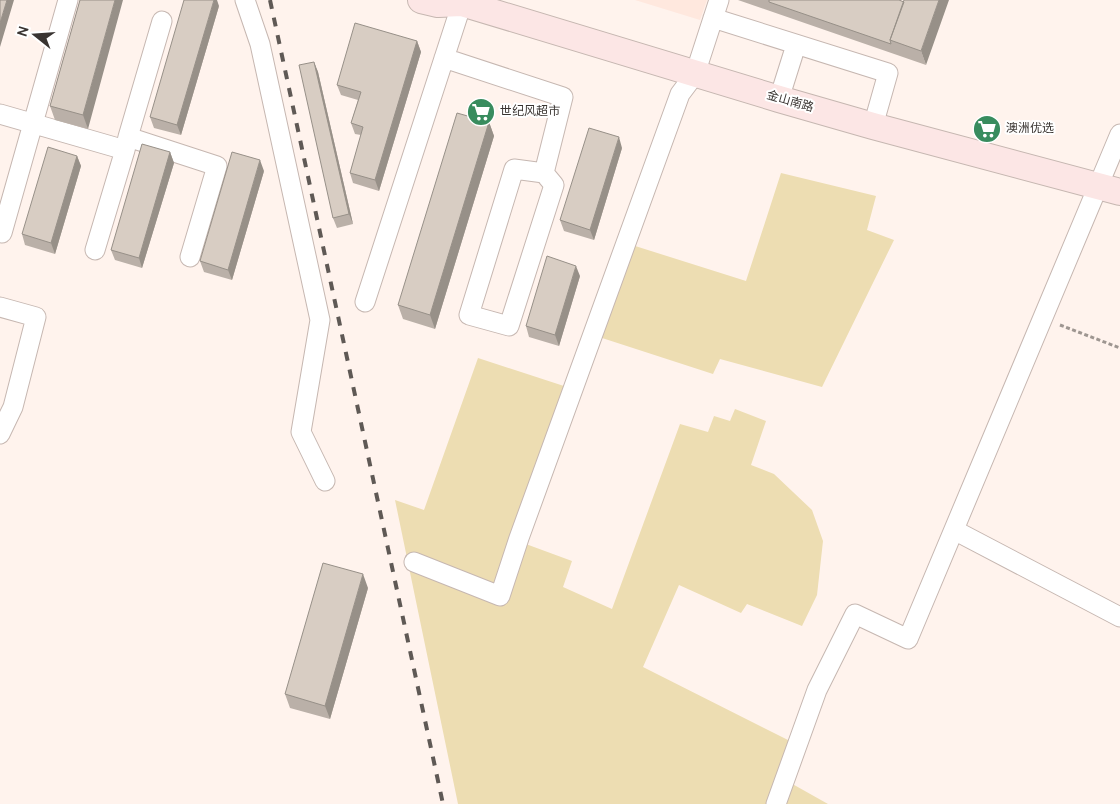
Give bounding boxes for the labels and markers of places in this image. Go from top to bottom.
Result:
supermarket icon: 世纪风超市 [466,97,496,127]
place label: 世纪风超市 [500,104,560,120]
supermarket icon: 澳洲优选 [972,114,1002,144]
place label: 澳洲优选 [1006,121,1054,137]

